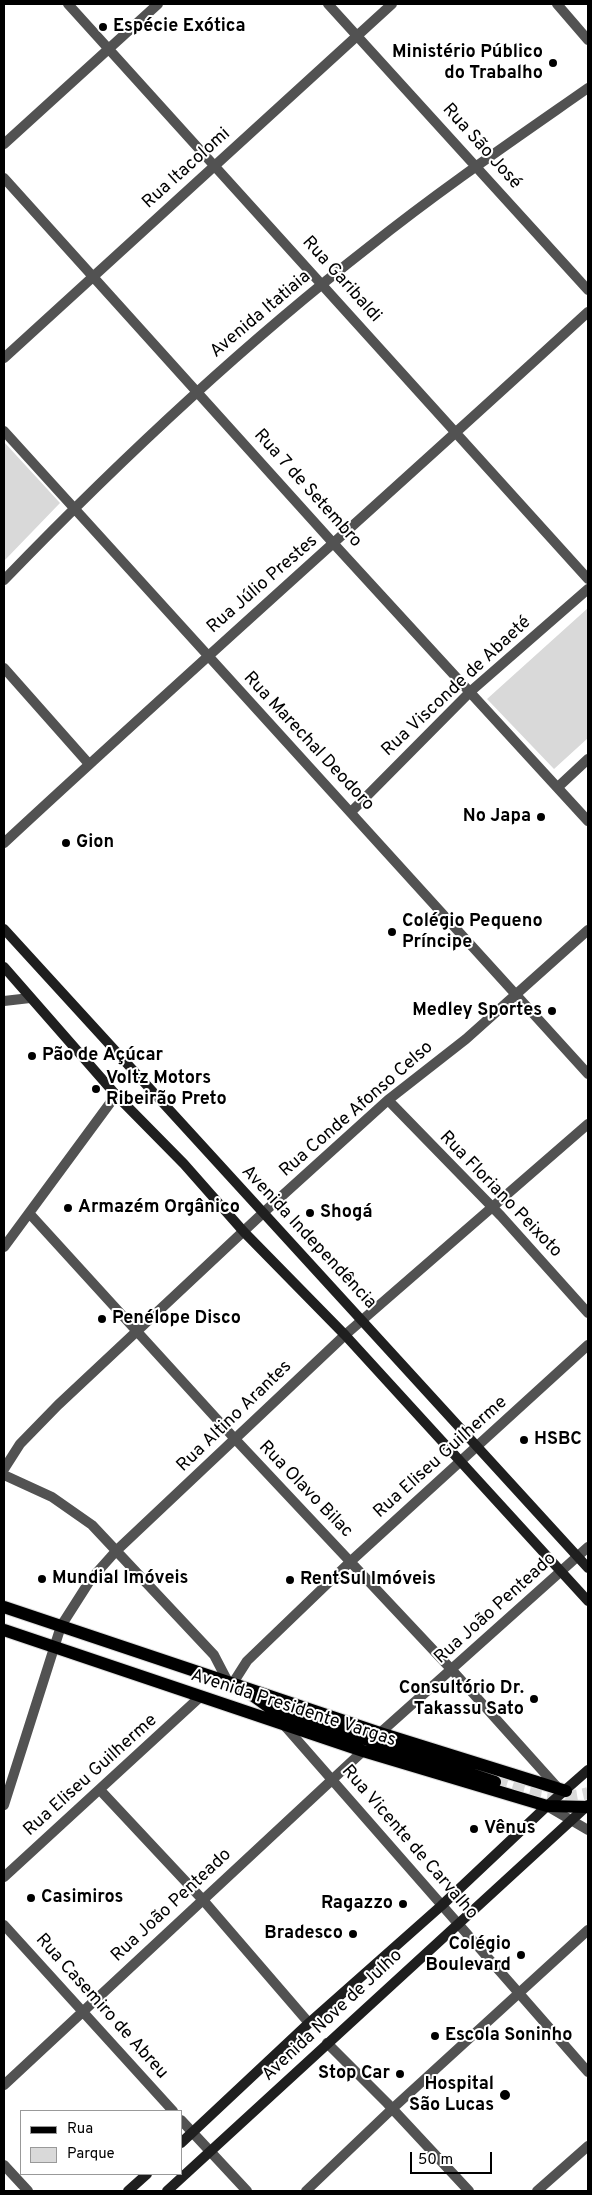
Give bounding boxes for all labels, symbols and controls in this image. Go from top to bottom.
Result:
place label: Espécie Exótica [113,16,246,38]
marker: Espécie Exótica [97,21,109,33]
place label: Ministério Público do Trabalho [392,42,543,84]
marker: Ministério Público do Trabalho [547,57,559,69]
street label: Rua São José [437,100,525,194]
street label: Rua Itacolomi [139,124,235,214]
street label: Rua Garibaldi [297,232,385,328]
street label: Avenida Itatiaia [206,267,316,363]
street label: Rua 7 de Setembro [248,425,366,553]
street label: Rua Júlio Prestes [203,531,323,639]
street label: Rua Visconde de Abaeté [378,612,536,762]
street label: Rua Marechal Deodoro [238,668,378,816]
place label: No Japa [463,806,531,828]
marker: No Japa [535,811,547,823]
place label: Gion [76,832,114,854]
marker: Gion [60,837,72,849]
place label: Colégio Pequeno Príncipe [402,911,543,954]
marker: Colégio Pequeno Príncipe [386,926,398,938]
place label: Medley Sportes [412,1000,542,1022]
marker: Medley Sportes [546,1005,558,1017]
street label: Rua Conde Afonso Celso [276,1037,438,1183]
place label: Pão de Açúcar [42,1045,163,1067]
marker: Pão de Açúcar [26,1050,38,1062]
place label: Voltz Motors Ribeirão Preto [106,1068,227,1110]
marker: Voltz Motors Ribeirão Preto [90,1083,102,1095]
street label: Rua Floriano Peixoto [434,1127,566,1263]
street label: Avenida Independência [236,1162,380,1314]
place label: Armazém Orgânico [78,1197,240,1219]
marker: Armazém Orgânico [62,1202,74,1214]
place label: Shogá [320,1202,373,1224]
marker: Shogá [304,1207,316,1219]
place label: Penélope Disco [112,1308,241,1330]
marker: Penélope Disco [96,1313,108,1325]
street label: Rua Altino Arantes [173,1357,297,1477]
street label: Rua Eliseu Guilherme [370,1392,512,1524]
place label: HSBC [534,1429,582,1451]
marker: HSBC [518,1434,530,1446]
street label: Rua Olavo Bilac [253,1437,357,1543]
street label: Rua João Penteado [431,1549,561,1669]
place label: Mundial Imóveis [52,1568,188,1590]
place label: RentSul Imóveis [300,1569,436,1591]
marker: Mundial Imóveis [36,1573,48,1585]
marker: RentSul Imóveis [284,1574,296,1586]
street label: Avenida Presidente Vargas [188,1666,398,1752]
place label: Consultório Dr. Takassu Sato [399,1678,524,1720]
marker: Consultório Dr. Takassu Sato [528,1693,540,1705]
street label: Rua Eliseu Guilherme [20,1710,162,1842]
street label: Rua Vicente de Carvalho [336,1761,482,1925]
place label: Vênus [484,1818,536,1840]
marker: Vênus [468,1823,480,1835]
street label: Rua João Penteado [107,1845,237,1967]
place label: Casimiros [41,1887,123,1909]
marker: Casimiros [25,1892,37,1904]
place label: Ragazzo [321,1893,393,1915]
marker: Ragazzo [397,1898,409,1910]
place label: Bradesco [264,1923,343,1945]
marker: Bradesco [347,1928,359,1940]
street label: Rua Casemiro de Abreu [30,1930,172,2084]
place label: Colégio Boulevard [426,1934,511,1976]
street label: Avenida Nove de Julho [258,1945,408,2087]
marker: Colégio Boulevard [515,1949,527,1961]
place label: Escola Soninho [445,2025,572,2047]
marker: Escola Soninho [429,2030,441,2042]
place label: Stop Car [318,2063,390,2085]
marker: Stop Car [394,2068,406,2080]
place label: Hospital São Lucas [409,2074,494,2116]
marker: Hospital São Lucas [498,2088,512,2102]
legend [20,2110,182,2175]
text: Rua [67,2120,93,2139]
scale bar [412,2142,494,2174]
text: Parque [67,2145,115,2164]
text: 50 m [418,2151,453,2170]

